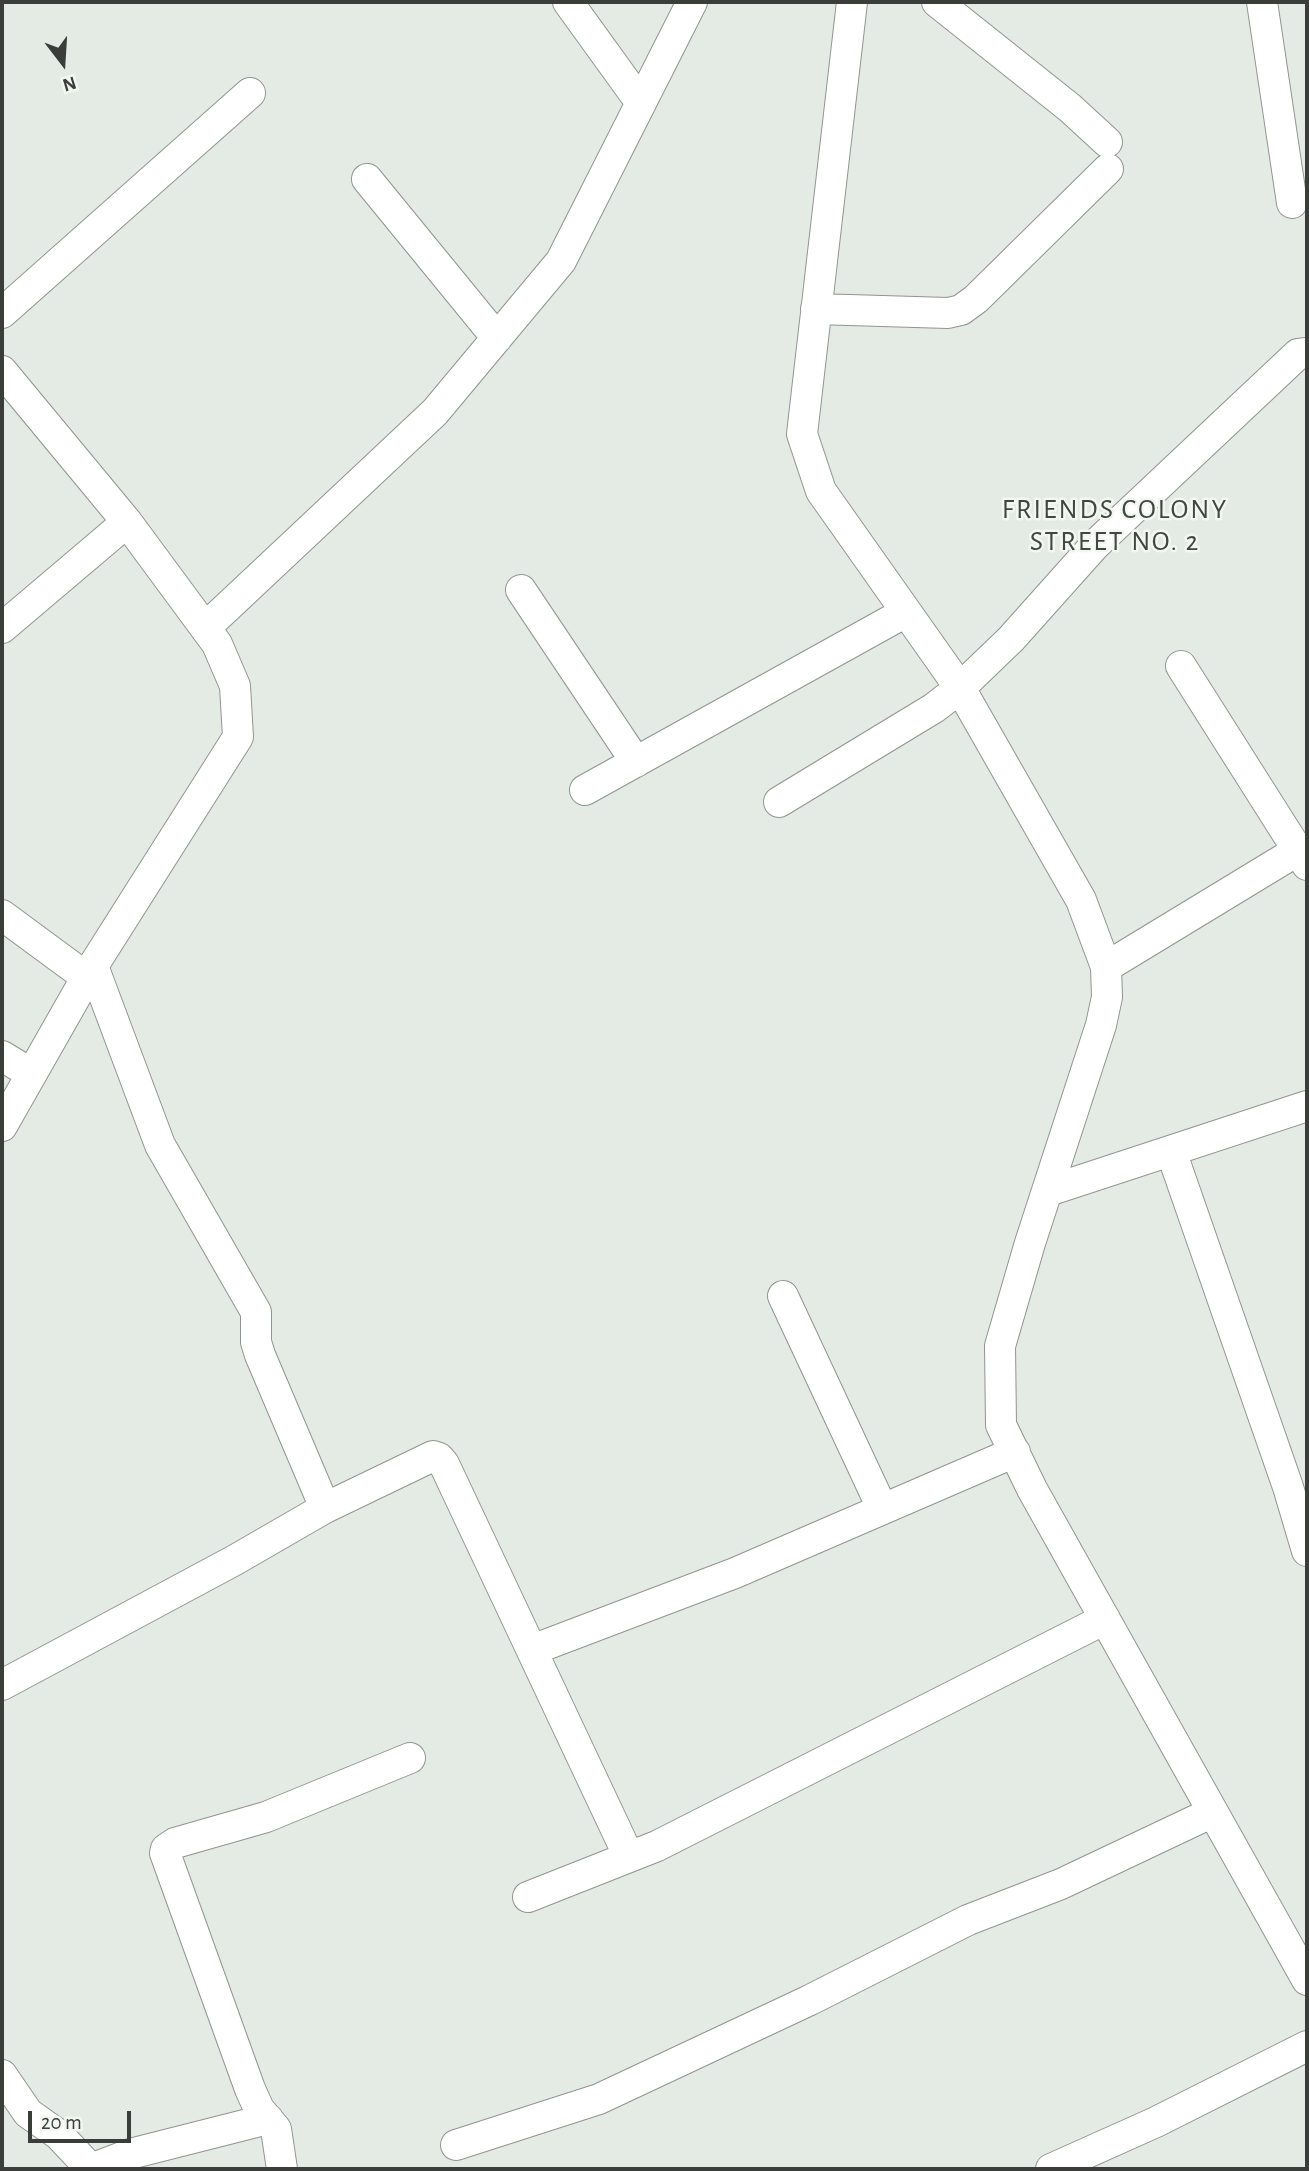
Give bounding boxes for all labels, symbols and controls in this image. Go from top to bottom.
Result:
north arrow [28,28,98,98]
text: N [60,73,78,95]
district label: FRIENDS COLONY STREET NO. 2 [1004,493,1226,559]
scale bar [32,2098,135,2142]
text: 20 m [41,2112,82,2133]

